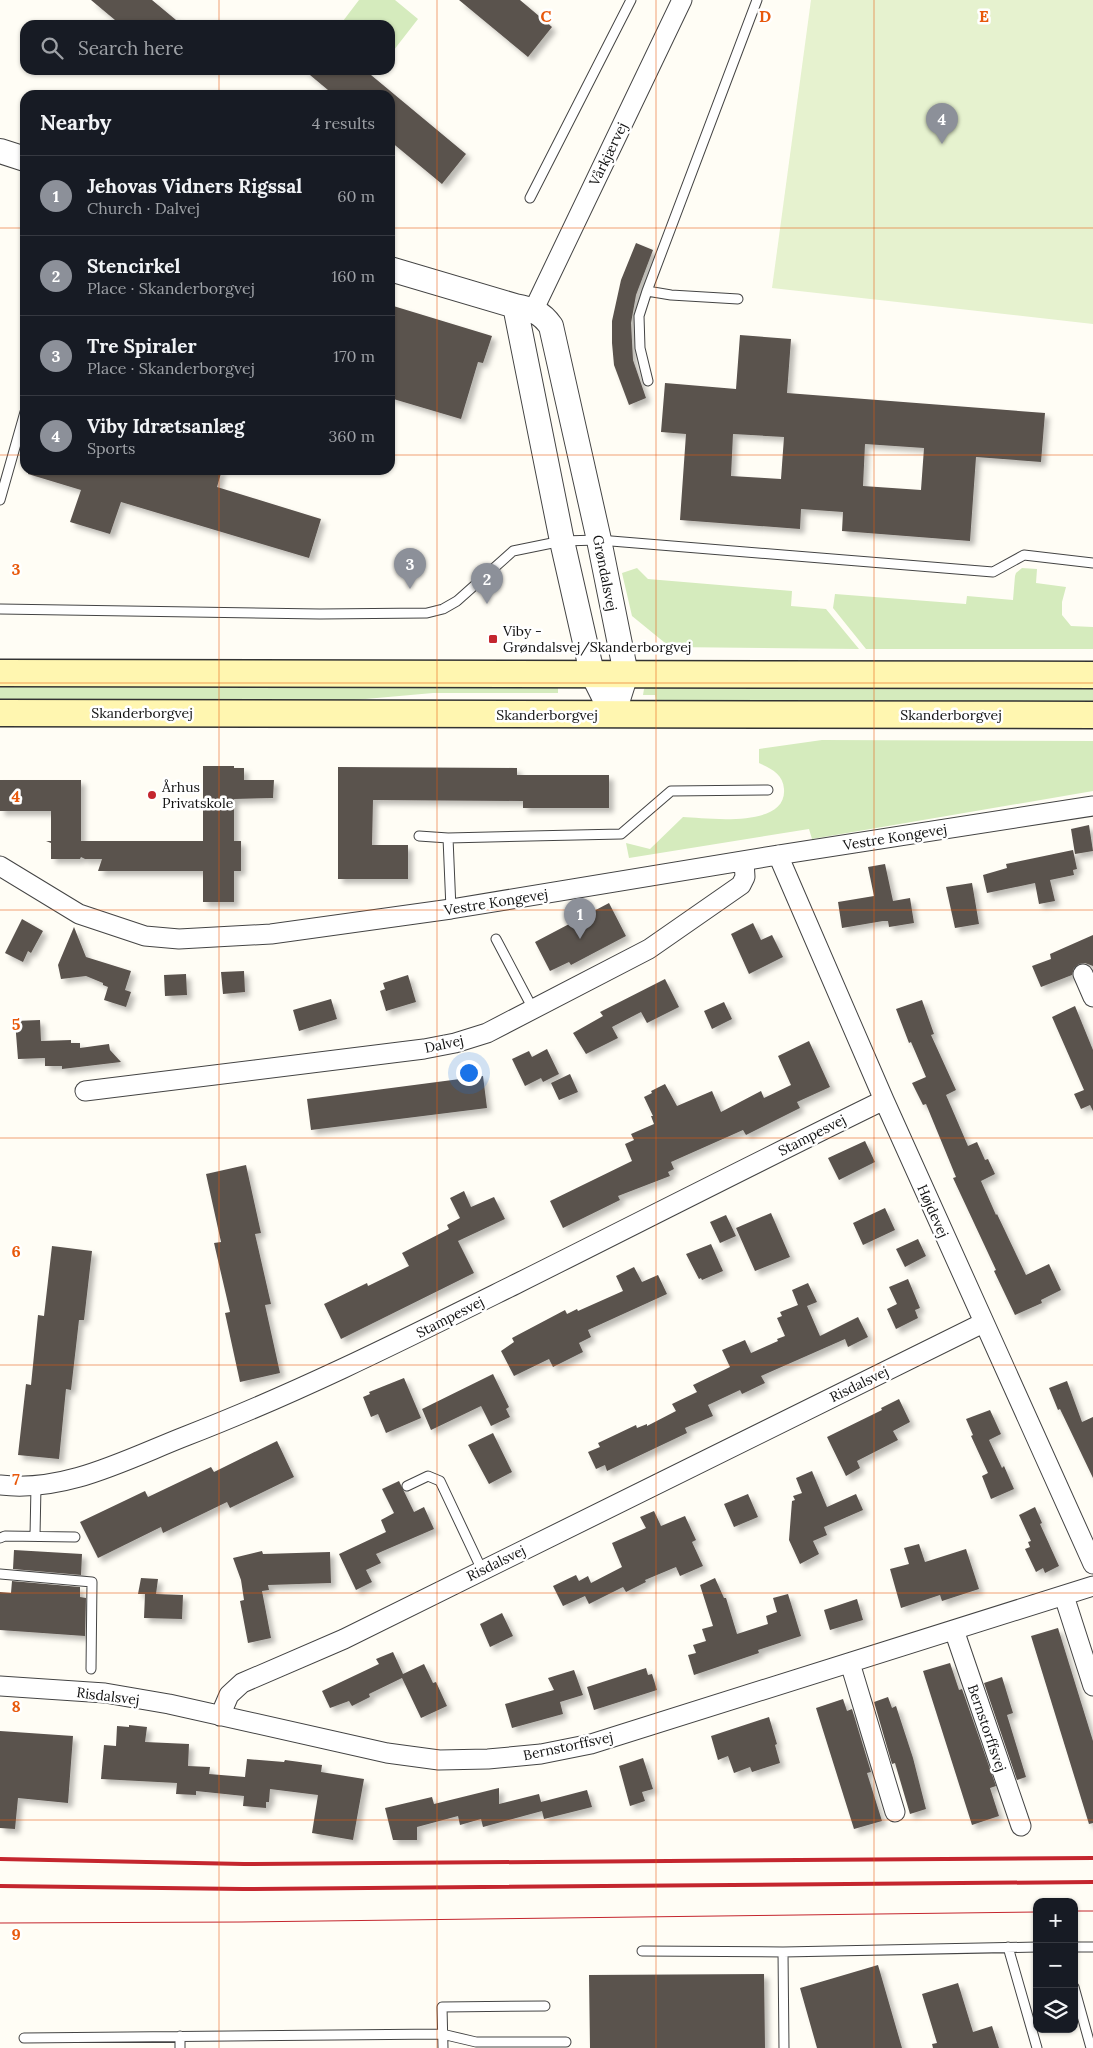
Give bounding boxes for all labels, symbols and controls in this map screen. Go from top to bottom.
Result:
text: C [540,6,552,26]
text: D [759,6,771,26]
text: E [979,6,989,26]
search box [20,20,395,75]
icon: search [38,34,66,62]
text: Search here [78,36,184,60]
pin: 4 [926,103,958,144]
text: Nearby [40,109,111,136]
text: 4 results [312,113,375,133]
street label: Vårkjærvej [584,119,631,190]
text: Jehovas Vidners Rigssal [87,174,302,198]
text: 1 [53,186,59,206]
text: 60 m [337,186,375,206]
text: Church · Dalvej [87,198,200,218]
text: Stencirkel [87,254,180,278]
text: 2 [52,266,60,286]
text: 160 m [331,266,375,286]
text: Place · Skanderborgvej [87,278,255,298]
text: Tre Spiraler [87,334,197,358]
text: 3 [52,346,60,366]
text: 170 m [333,346,375,366]
text: Place · Skanderborgvej [87,358,255,378]
text: Viby Idrætsanlæg [87,414,245,438]
text: 4 [52,426,60,446]
text: 360 m [328,426,375,446]
text: Sports [87,438,136,458]
street label: Grøndalsvej [589,533,621,613]
pin: 3 [394,548,426,589]
text: 3 [12,559,21,579]
pin: 2 [471,563,503,604]
place label: Viby - Grøndalsvej/Skanderborgvej [502,622,691,656]
marker: Viby - Grøndalsvej/Skanderborgvej [487,633,499,645]
street label: Skanderborgvej [91,704,193,722]
street label: Skanderborgvej [496,706,598,724]
street label: Skanderborgvej [900,706,1002,724]
place label: Århus Privatskole [161,778,234,812]
text: 4 [12,786,21,806]
marker: Århus Privatskole [146,789,158,801]
street label: Vestre Kongevej [841,820,948,854]
street label: Vestre Kongevej [442,885,549,919]
pin: 1 [564,898,596,939]
text: 5 [12,1014,21,1034]
street label: Dalvej [423,1031,465,1057]
your location [456,1060,482,1086]
street label: Stampesvej [775,1110,849,1160]
street label: Højdevej [913,1181,953,1241]
text: 6 [11,1241,21,1261]
street label: Stampesvej [413,1292,487,1342]
street label: Risdalsvej [827,1362,891,1406]
text: 7 [12,1469,20,1489]
street label: Risdalsvej [464,1541,528,1585]
street label: Bernstorffsvej [964,1682,1010,1774]
street label: Risdalsvej [75,1683,141,1709]
text: 8 [11,1696,21,1716]
street label: Bernstorffsvej [521,1728,615,1764]
map controls [1033,1898,1078,2033]
button: + [1033,1898,1078,1943]
text: 9 [11,1924,21,1944]
button: − [1033,1943,1078,1988]
button: layers [1033,1988,1078,2033]

